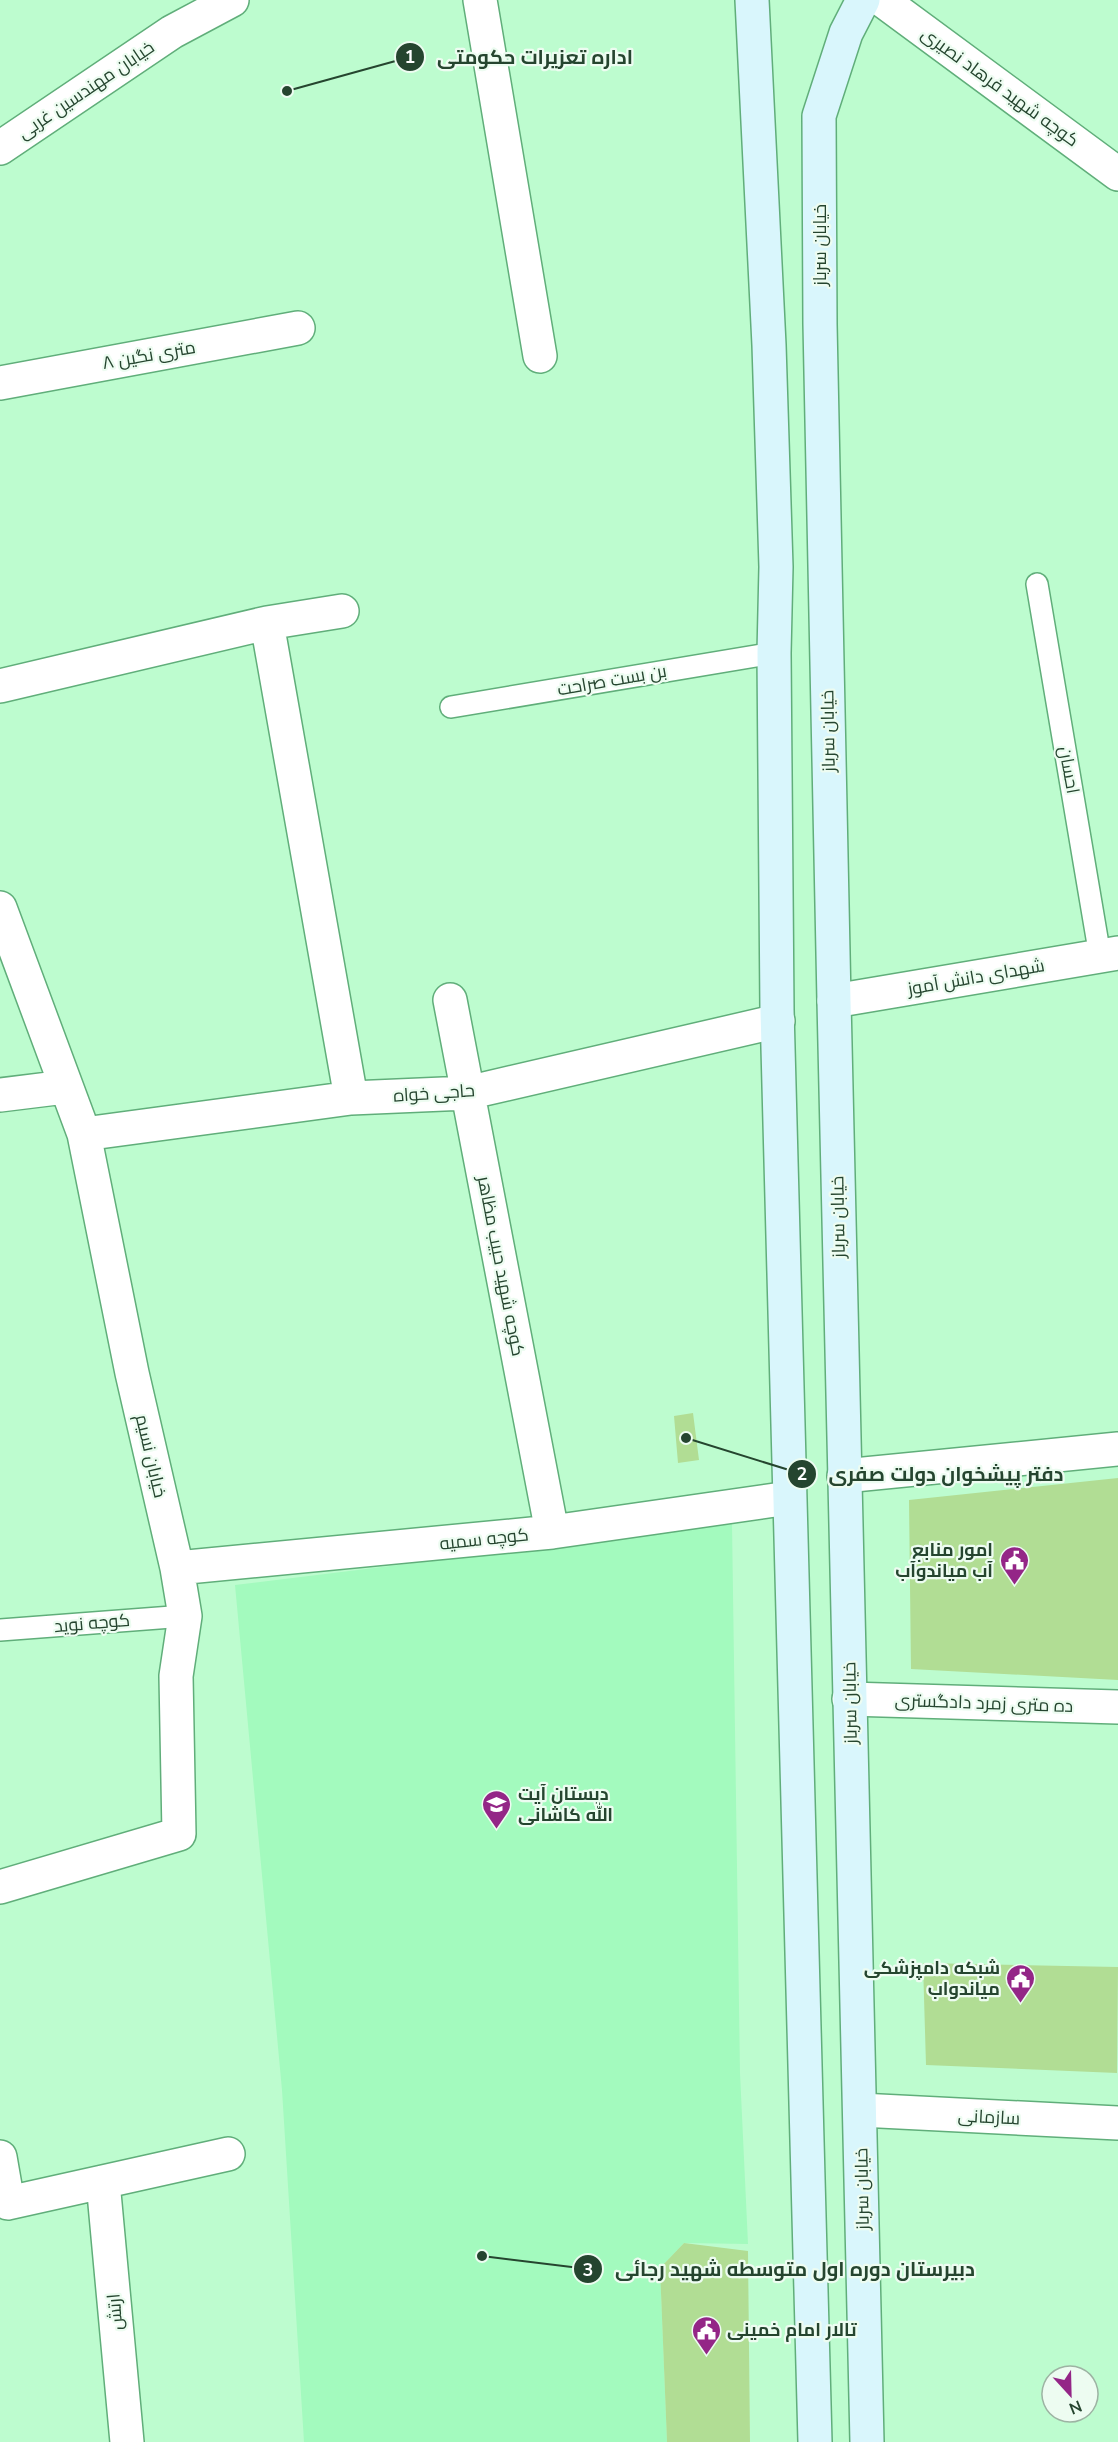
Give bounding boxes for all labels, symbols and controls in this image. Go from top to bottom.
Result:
street label: کوچه شهید فرهاد نصیری [916,22,1084,152]
street label: خیابان مهندسین غربی [13,35,159,145]
callout: اداره تعزیرات حکومتی [395,38,645,76]
text: اداره تعزیرات حکومتی [437,44,633,71]
text: 1 [405,45,415,69]
street label: خیابان سرباز [808,204,832,287]
street label: ۸ متری نگین [100,335,198,375]
street label: بن بست صراحت [555,659,669,701]
street label: خیابان سرباز [815,690,841,773]
street label: احسان [1053,744,1085,796]
street label: شهدای دانش آموز [905,953,1047,1001]
street label: حاجی خواه [392,1078,476,1108]
street label: کوچه شهید حبیب مظاهر [472,1173,530,1358]
street label: خیابان سرباز [825,1176,851,1259]
street label: خیابان نسیم [130,1412,172,1500]
callout: دفتر پیشخوان دولت صفری [787,1455,1076,1493]
text: دفتر پیشخوان دولت صفری [829,1461,1063,1488]
text: 2 [797,1462,807,1486]
street label: کوچه سمیه [438,1522,530,1556]
place label: امور منابع آب میاندوآب [895,1538,993,1583]
public building icon: امور منابع آب میاندوآب [998,1544,1030,1586]
street label: کوچه نوید [53,1608,131,1638]
street label: خیابان سرباز [837,1662,863,1745]
street label: ده متری زمرد دادگستری [894,1688,1074,1718]
place label: دبستان آیت الله کاشانی [518,1782,613,1827]
school or university icon: دبستان آیت الله کاشانی [481,1788,513,1830]
place label: شبکه دامپزشکی میاندواب [864,1956,1000,2001]
public building icon: شبکه دامپزشکی میاندواب [1005,1962,1037,2004]
street label: سازمانی [957,2103,1021,2131]
street label: خیابان سرباز [849,2148,875,2231]
callout: دبیرستان دوره اول متوسطه شهید رجائی [573,2250,987,2288]
text: دبیرستان دوره اول متوسطه شهید رجائی [615,2256,975,2283]
text: 3 [583,2258,593,2282]
street label: ارتش [101,2293,129,2331]
public building icon: تالار امام خمینی [690,2314,722,2356]
place label: تالار امام خمینی [727,2318,857,2342]
north arrow [1040,2364,1100,2424]
text: N [1066,2395,1085,2419]

